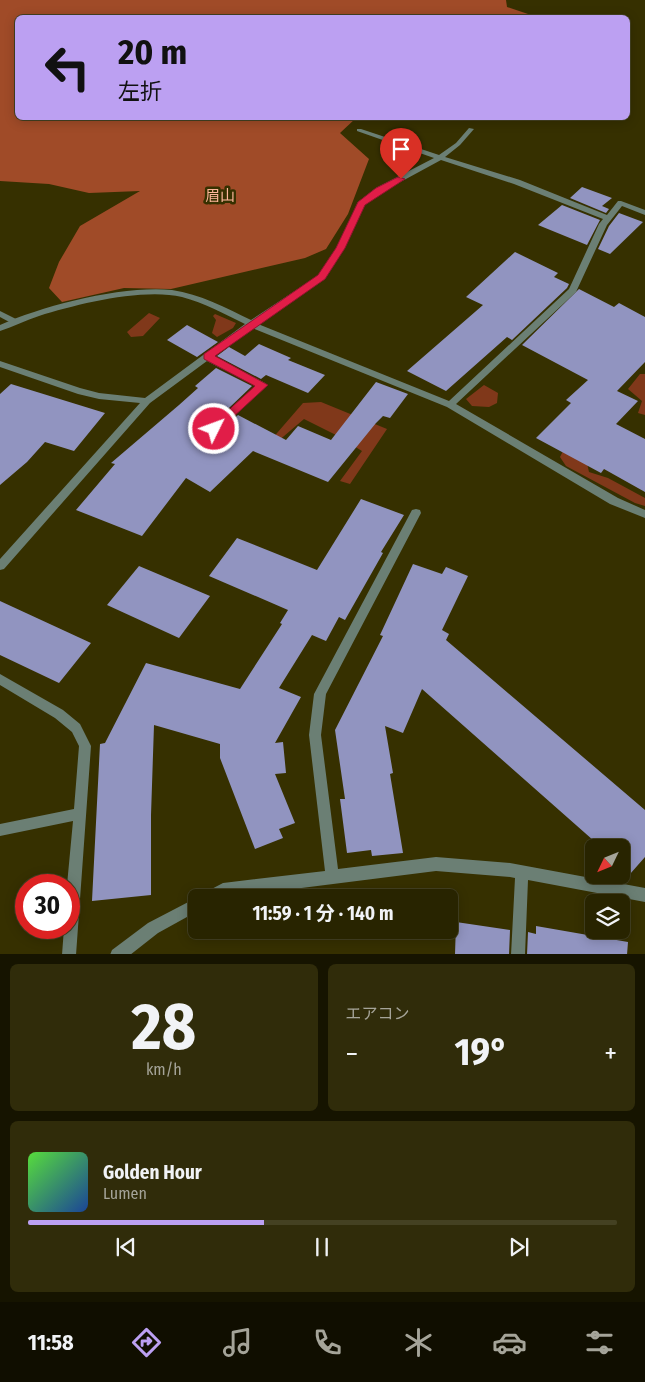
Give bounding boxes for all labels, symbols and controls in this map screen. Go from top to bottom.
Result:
text: 20 m [118,31,187,73]
icon: left [35,35,100,100]
text: 左折 [118,78,162,105]
pin [380,128,422,179]
icon: arrive [387,135,415,163]
park label: 眉山 [205,187,235,205]
position arrow [187,402,239,454]
north arrow [585,839,630,884]
map controls [585,839,630,939]
speed limit sign: 30 [15,874,80,939]
button: layers [585,894,630,939]
text: 11:59 · 1 分 · 140 m [252,902,394,925]
text: 28 [132,988,196,1066]
text: エアコン [346,1004,410,1023]
text: 19° [454,1029,508,1075]
text: − [346,1037,358,1070]
text: + [604,1037,617,1070]
text: km/h [146,1060,182,1079]
text: Golden Hour [103,1161,202,1184]
text: Lumen [103,1184,147,1203]
icon: previous [112,1233,140,1261]
icon: pause [308,1233,336,1261]
icon: next [505,1233,533,1261]
icon: directions [129,1325,164,1360]
icon: music [220,1325,255,1360]
icon: phone [310,1325,345,1360]
icon: climate [401,1325,436,1360]
icon: car [492,1325,527,1360]
icon: filters [582,1325,617,1360]
text: 11:58 [28,1329,74,1356]

